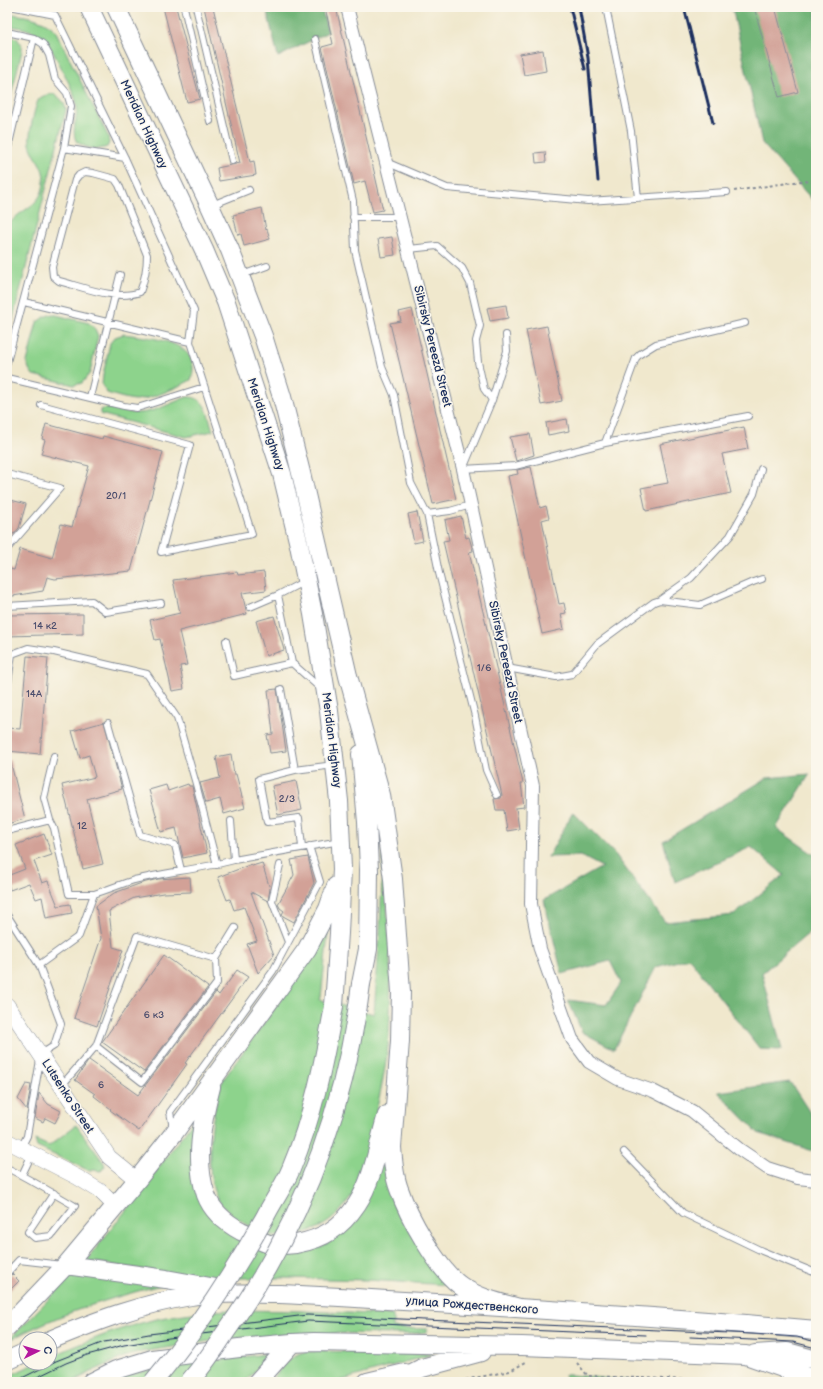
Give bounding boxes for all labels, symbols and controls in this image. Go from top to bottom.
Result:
street label: Meridian Highway [116,77,171,172]
street label: Sibirsky Pereezd Street [410,284,455,409]
street label: Meridian Highway [244,376,288,473]
house number: 20/1 [106,490,126,502]
street label: Sibirsky Pereezd Street [485,599,526,725]
house number: 14 к2 [33,620,57,632]
house number: 1/6 [477,662,491,674]
house number: 14А [26,688,43,700]
street label: Meridian Highway [318,691,345,789]
house number: 2/3 [279,793,295,805]
house number: 12 [77,820,87,832]
house number: 6 к3 [144,1009,164,1021]
street label: Lutsenko Street [38,1056,97,1136]
house number: 6 [98,1079,104,1091]
street label: улица Рождественского [405,1293,539,1318]
north arrow [18,1331,58,1371]
text: С [41,1346,54,1355]

